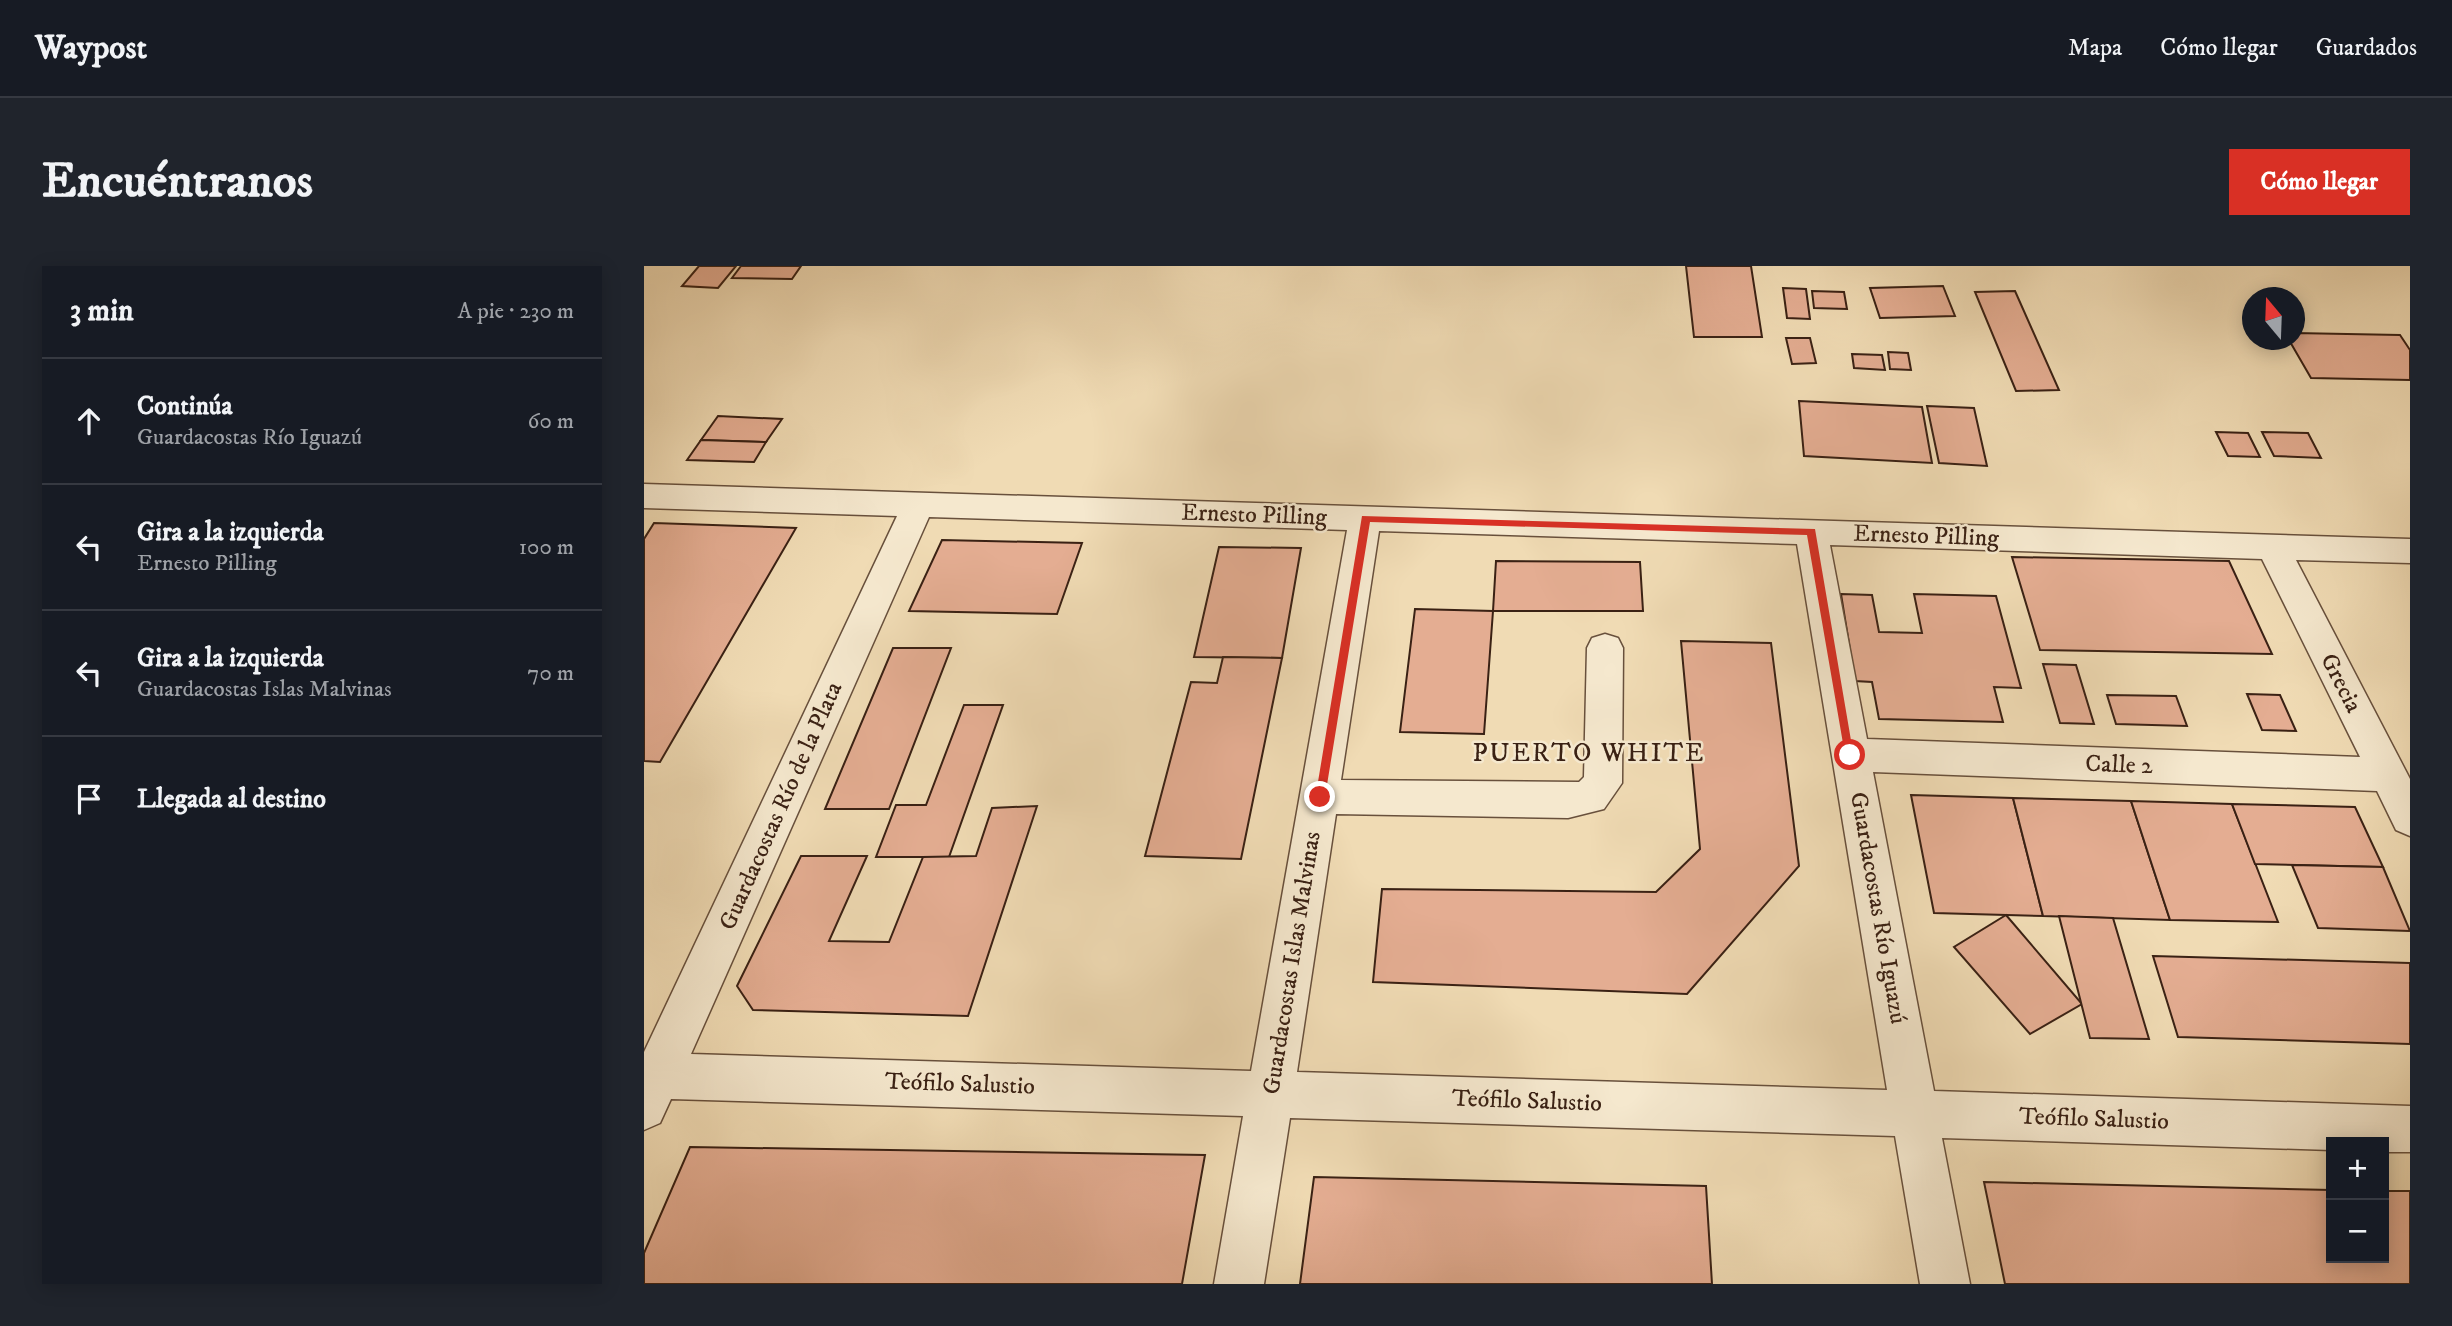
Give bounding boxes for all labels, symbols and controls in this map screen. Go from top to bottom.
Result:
text: Waypost [35,28,147,69]
text: Mapa [2068,33,2122,63]
text: Cómo llegar [2160,33,2278,63]
text: Guardados [2316,33,2417,63]
button: Cómo llegar [2229,149,2410,215]
text: Encuéntranos [42,151,313,213]
north arrow [2242,287,2305,350]
text: 3 min [70,293,134,330]
text: A pie · 230 m [458,297,574,326]
text: Continúa [137,390,232,423]
icon: ahead [70,402,108,440]
text: 60 m [527,407,574,436]
text: Guardacostas Río Iguazú [137,423,362,452]
street label: Ernesto Pilling [1181,497,1328,533]
text: Gira a la izquierda [137,516,324,549]
street label: Ernesto Pilling [1853,518,2000,554]
icon: left [70,528,108,566]
text: 100 m [519,533,574,562]
text: Ernesto Pilling [137,549,277,578]
text: Gira a la izquierda [137,642,324,675]
street label: Grecia [2313,648,2369,718]
icon: left [70,654,108,692]
text: 70 m [527,659,574,688]
text: Guardacostas Islas Malvinas [137,675,392,704]
street label: Guardacostas Río de la Plata [713,677,850,935]
district label: PUERTO WHITE [1472,737,1706,770]
route start [1834,739,1865,770]
street label: Calle 2 [2085,749,2153,781]
icon: arrive [70,780,108,818]
route end [1304,781,1335,812]
text: Llegada al destino [137,783,326,816]
street label: Guardacostas Río Iguazú [1843,790,1913,1026]
street label: Guardacostas Islas Malvinas [1256,829,1328,1097]
street label: Teófilo Salustio [885,1066,1035,1102]
street label: Teófilo Salustio [1452,1083,1602,1119]
street label: Teófilo Salustio [2019,1101,2169,1137]
map controls [2326,1137,2389,1263]
button: + [2326,1137,2389,1200]
button: − [2326,1200,2389,1263]

